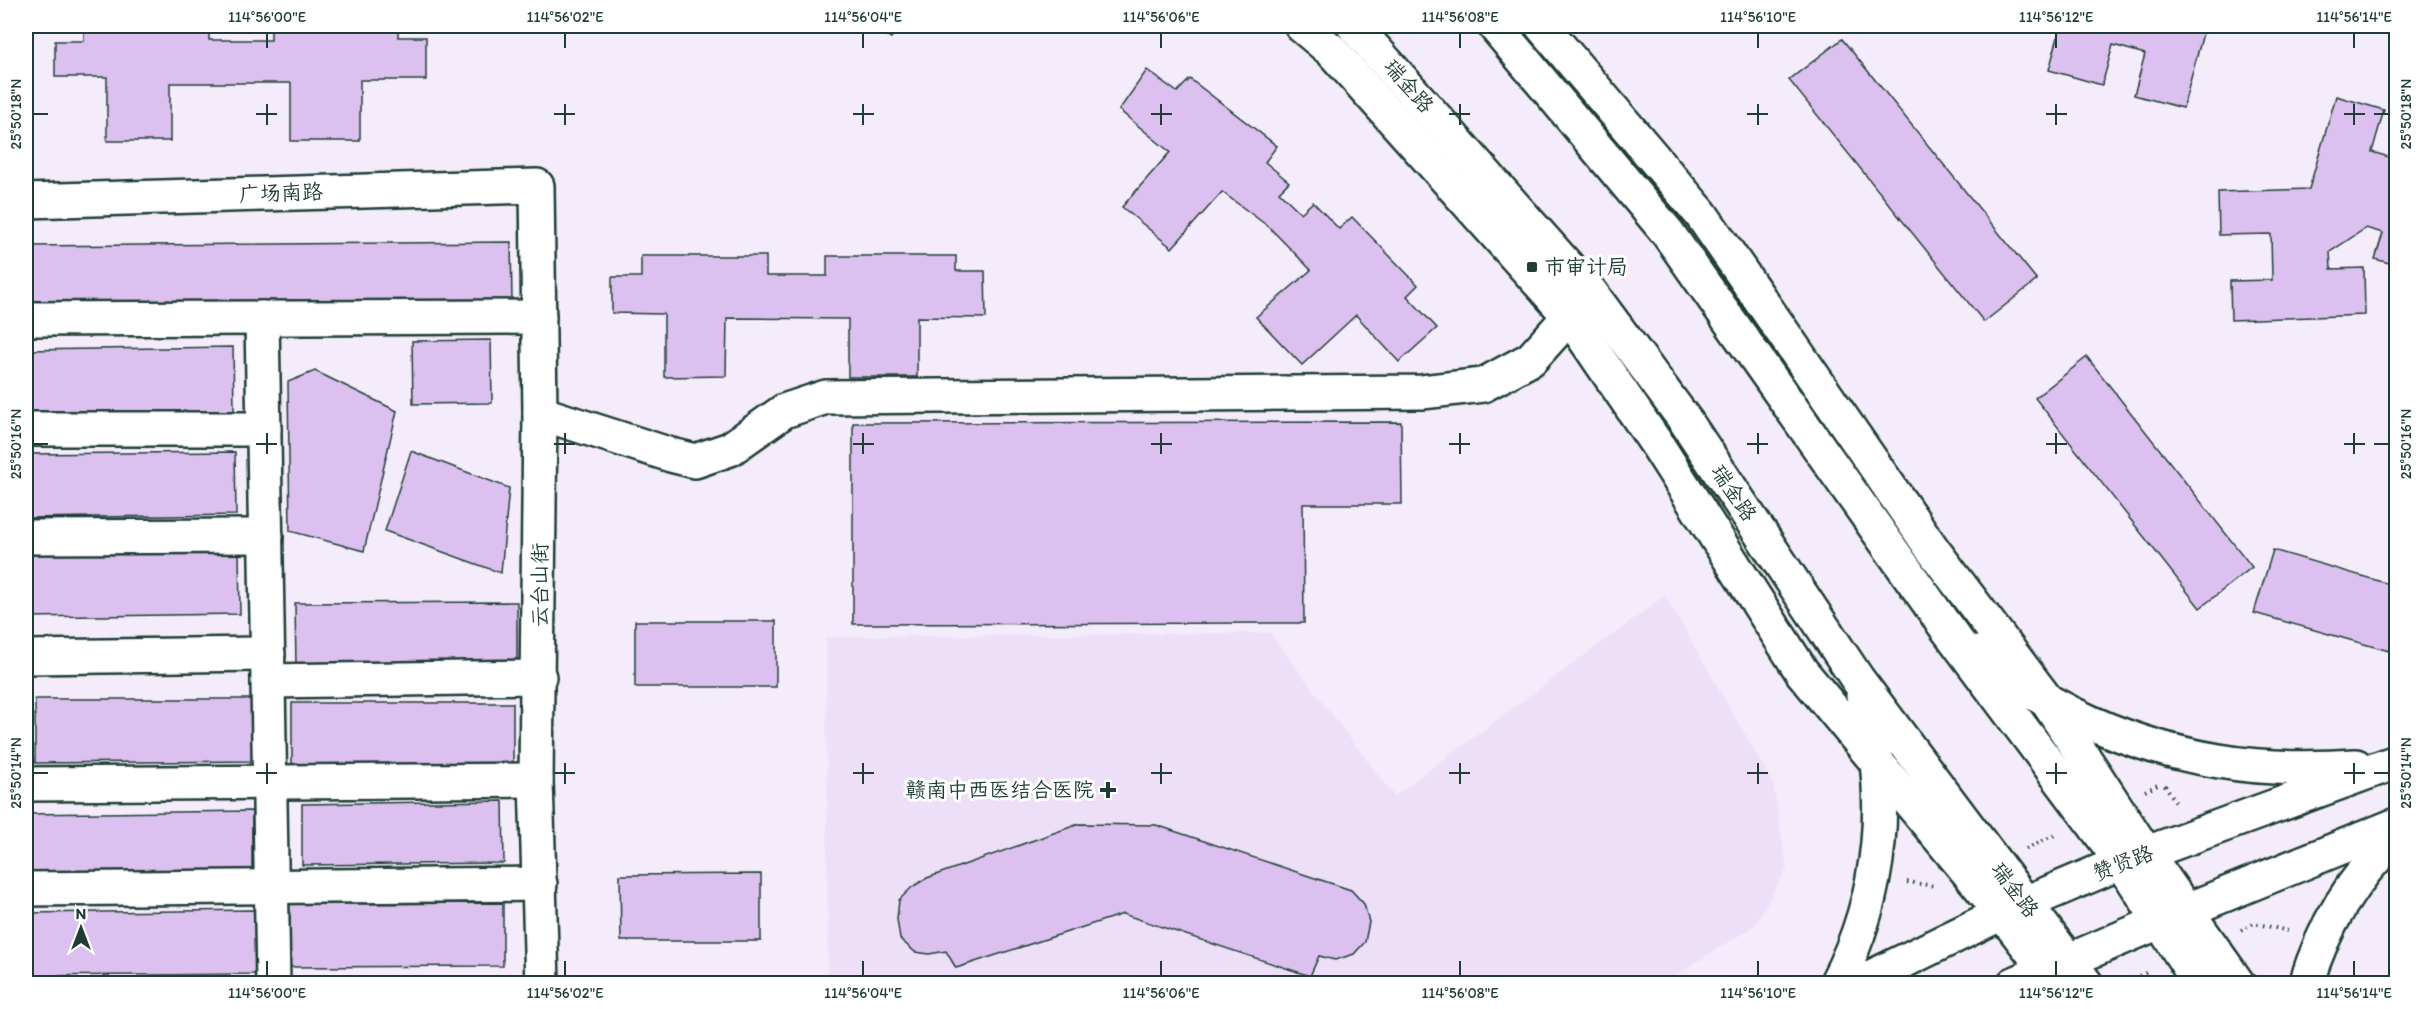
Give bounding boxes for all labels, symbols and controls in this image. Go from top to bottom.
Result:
text: 114°56'00"E [228,8,306,26]
text: 114°56'02"E [527,8,603,26]
text: 114°56'04"E [824,8,902,26]
text: 114°56'06"E [1123,8,1199,26]
text: 114°56'08"E [1421,8,1499,26]
text: 114°56'10"E [1720,8,1796,26]
text: 114°56'12"E [2019,8,2093,26]
text: 114°56'14"E [2316,8,2392,26]
street label: 瑞金路 [1379,54,1439,118]
text: 25°50'18"N [7,79,25,149]
text: 25°50'18"N [2397,79,2415,149]
street label: 广场南路 [239,179,323,206]
place label: 市审计局 [1544,254,1628,279]
marker: 市审计局 [1525,260,1539,274]
text: 25°50'16"N [7,409,25,479]
text: 25°50'16"N [2397,409,2415,479]
street label: 瑞金路 [1706,460,1762,526]
street label: 云台山街 [527,543,552,627]
text: 25°50'14"N [7,737,25,809]
text: 25°50'14"N [2397,737,2415,809]
place label: 赣南中西医结合医院 [905,777,1094,802]
marker: 赣南中西医结合医院 [1099,781,1117,799]
street label: 赞贤路 [2089,840,2157,885]
street label: 瑞金路 [1986,857,2044,922]
north arrow [51,898,111,958]
text: N [76,904,86,923]
text: 114°56'00"E [228,984,306,1002]
text: 114°56'02"E [527,984,603,1002]
text: 114°56'04"E [824,984,902,1002]
text: 114°56'06"E [1123,984,1199,1002]
text: 114°56'08"E [1421,984,1499,1002]
text: 114°56'10"E [1720,984,1796,1002]
text: 114°56'12"E [2019,984,2093,1002]
text: 114°56'14"E [2316,984,2392,1002]

